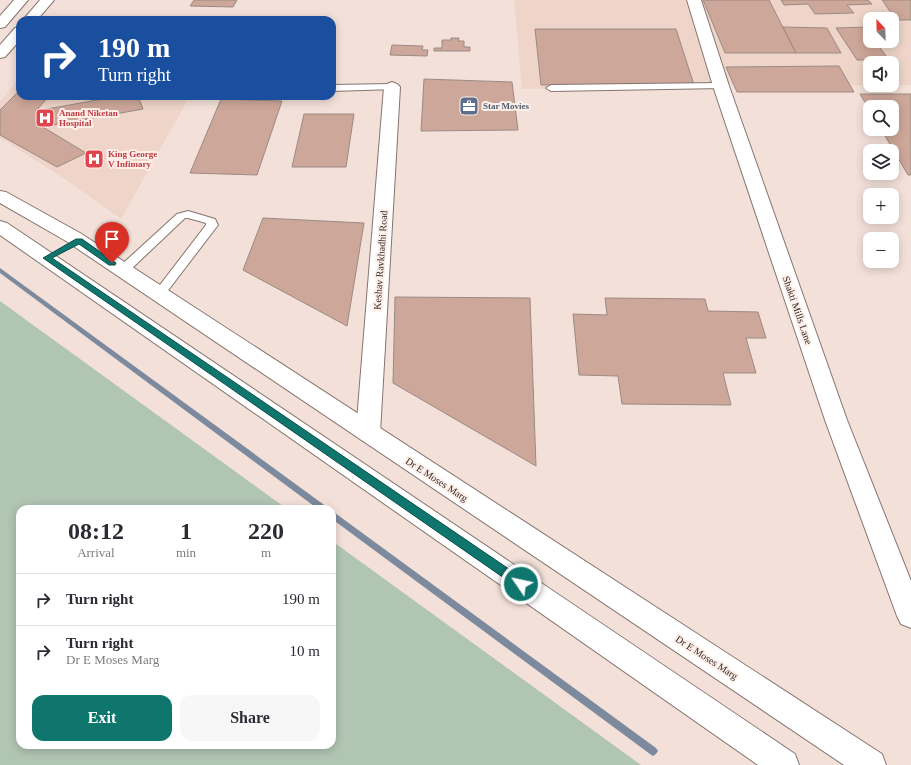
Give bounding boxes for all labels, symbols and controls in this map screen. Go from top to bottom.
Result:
north arrow [863,12,899,48]
map controls [863,12,899,268]
icon: right [32,32,84,84]
text: 190 m [98,32,170,63]
button: sound [863,56,899,92]
text: Turn right [98,65,171,85]
office icon: Star Movies [458,95,480,117]
button: search [863,100,899,136]
place label: Star Movies [483,101,530,111]
hospital icon: Anand Niketan Hospital [34,107,56,129]
place label: Anand Niketan Hospital [59,108,118,128]
button: layers [863,144,899,180]
hospital icon: King George V Infimary [83,148,105,170]
place label: King George V Infimary [108,149,157,169]
button: + [863,188,899,224]
street label: Keshav Ravkhadhi Road [372,210,389,310]
pin [95,222,129,263]
icon: arrive [101,228,123,250]
button: − [863,232,899,268]
street label: Shakti Mills Lane [781,274,815,346]
street label: Dr E Moses Marg [404,455,470,504]
text: 08:12 [68,518,124,544]
text: 1 [180,518,192,544]
text: 220 [248,518,284,544]
text: Arrival [77,545,115,560]
text: min [176,545,196,560]
text: m [261,545,271,560]
position arrow [500,563,542,605]
icon: right [32,589,54,611]
text: Turn right [66,591,133,607]
text: 190 m [282,591,320,607]
street label: Dr E Moses Marg [674,633,740,682]
text: Turn right [66,635,133,651]
icon: right [32,641,54,663]
text: 10 m [290,643,320,659]
text: Dr E Moses Marg [66,652,159,667]
button: Exit [32,695,172,741]
button: Share [180,695,320,741]

